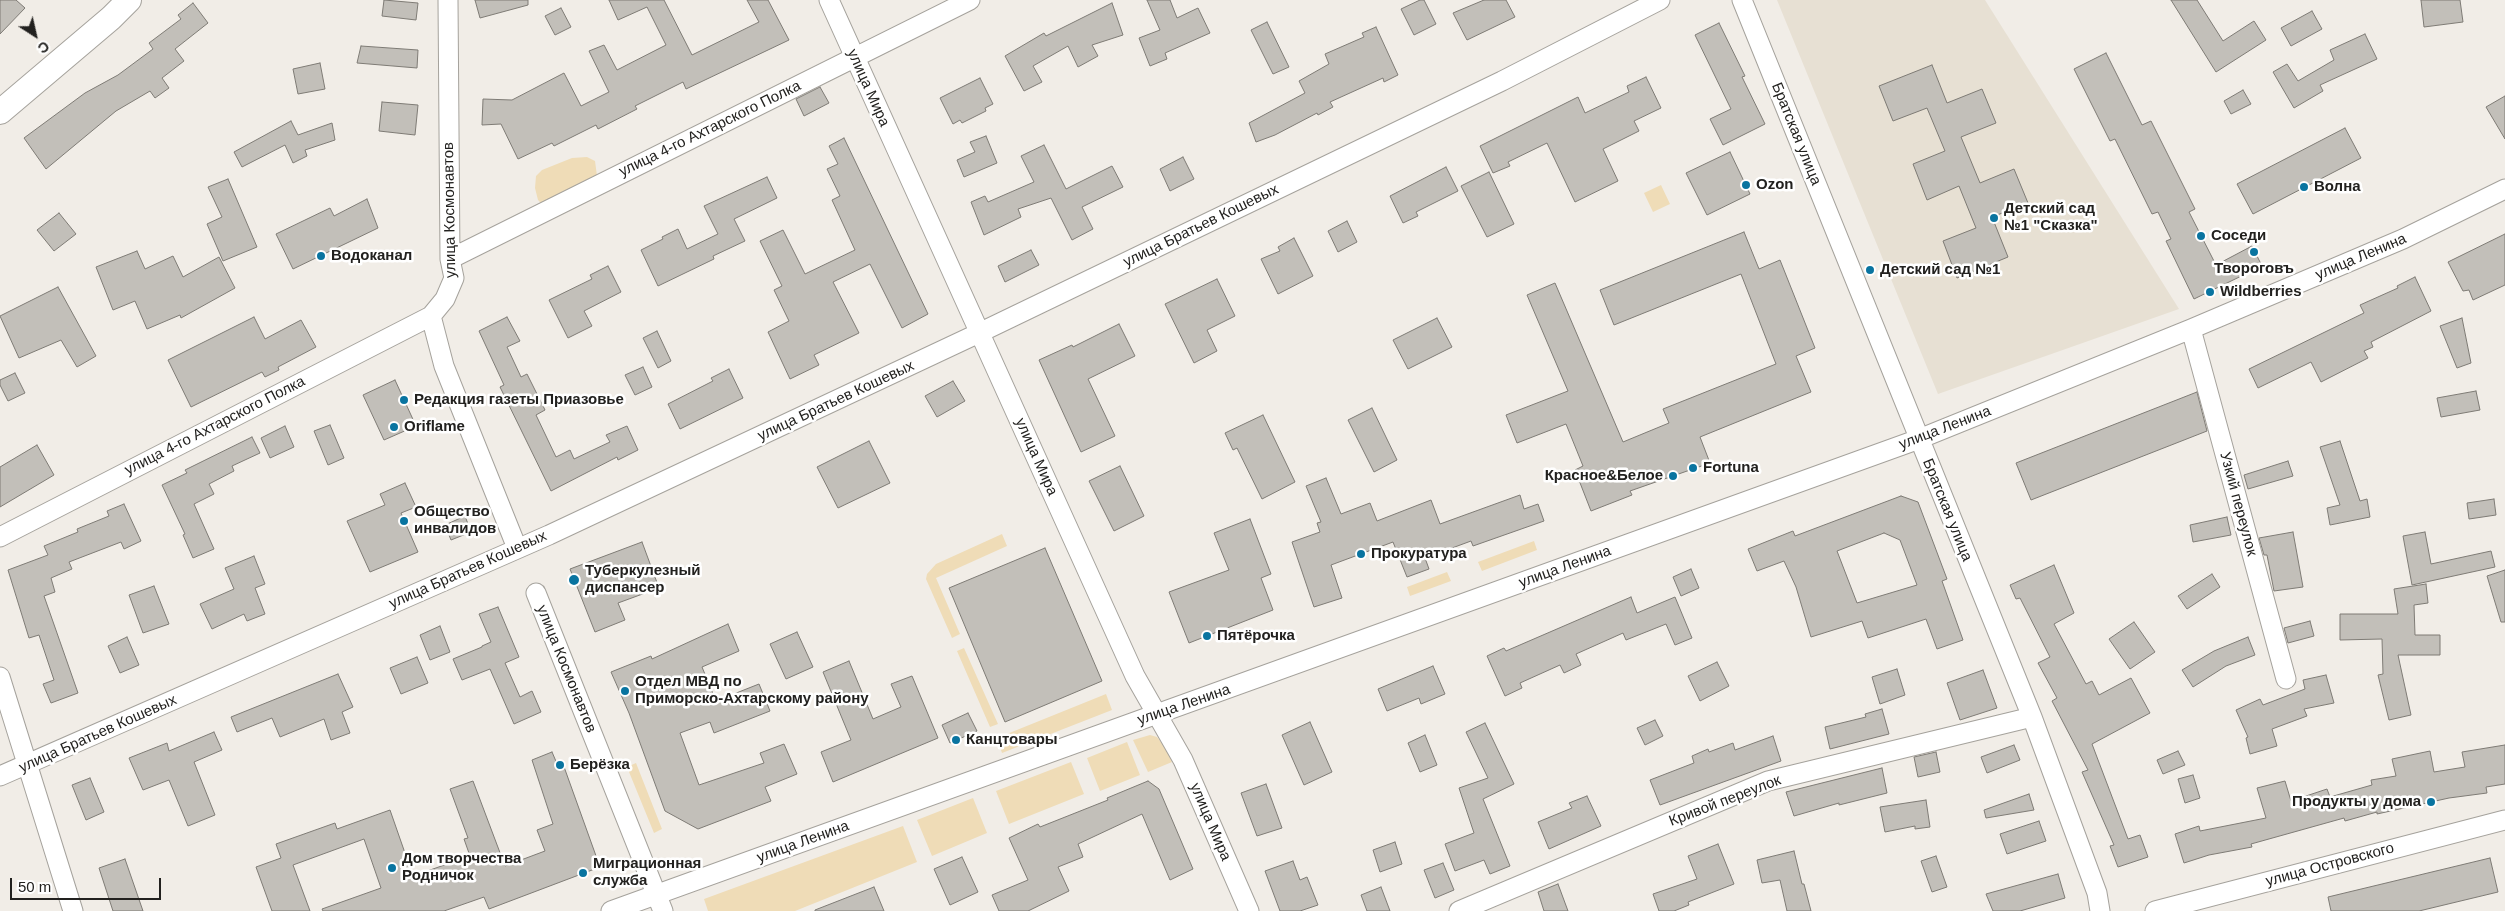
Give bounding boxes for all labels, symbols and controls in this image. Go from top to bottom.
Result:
north arrow [10,10,60,60]
text: С [35,38,52,57]
street label: улица Мира [843,46,893,130]
street label: улица 4-го Ахтарского Полка [616,77,804,181]
street label: Братская улица [1767,80,1825,188]
street label: улица Космонавтов [440,142,460,278]
place label: Ozon [1756,176,1793,194]
place label: Волна [2314,178,2361,196]
marker: Ozon [1740,179,1752,191]
street label: улица Братьев Кошевых [1120,181,1282,271]
marker: Волна [2298,181,2310,193]
place label: Детский сад №1 "Сказка" [2004,200,2098,235]
marker: Детский сад №1 "Сказка" [1988,212,2000,224]
place label: Соседи [2211,227,2266,245]
marker: Соседи [2195,230,2207,242]
street label: улица Ленина [2313,230,2409,284]
marker: Твороговъ [2248,246,2260,258]
place label: Водоканал [331,247,412,265]
marker: Водоканал [315,250,327,262]
place label: Твороговъ [2214,260,2294,278]
place label: Детский сад №1 [1880,261,2000,279]
marker: Детский сад №1 [1864,264,1876,276]
place label: Wildberries [2220,283,2302,301]
marker: Wildberries [2204,286,2216,298]
street label: улица Братьев Кошевых [755,357,917,445]
street label: улица 4-го Ахтарского Полка [122,373,308,479]
place label: Редакция газеты Приазовье [414,391,624,409]
marker: Редакция газеты Приазовье [398,394,410,406]
street label: улица Ленина [1897,402,1993,454]
street label: улица Мира [1011,415,1061,499]
place label: Oriflame [404,418,465,436]
marker: Oriflame [388,421,400,433]
street label: Узкий переулок [2215,450,2261,558]
street label: Братская улица [1918,456,1976,564]
place label: Fortuna [1703,459,1759,477]
marker: Fortuna [1687,462,1699,474]
place label: Красное&Белое [1545,467,1663,485]
marker: Красное&Белое [1667,470,1679,482]
place label: Общество инвалидов [414,503,496,538]
marker: Общество инвалидов [398,515,410,527]
street label: улица Братьев Кошевых [386,527,550,613]
street label: улица Ленина [1516,542,1614,592]
place label: Прокуратура [1371,545,1467,563]
marker: Прокуратура [1355,548,1367,560]
place label: Туберкулезный диспансер [585,562,701,597]
marker: Туберкулезный диспансер [567,573,581,587]
street label: улица Космонавтов [532,603,600,735]
place label: Пятёрочка [1217,627,1295,645]
marker: Пятёрочка [1201,630,1213,642]
place label: Отдел МВД по Приморско-Ахтарскому району [635,673,869,708]
street label: улица Ленина [1135,681,1233,729]
marker: Отдел МВД по Приморско-Ахтарскому району [619,685,631,697]
street label: улица Братьев Кошевых [16,691,180,777]
place label: Канцтовары [966,731,1058,749]
marker: Канцтовары [950,734,962,746]
place label: Берёзка [570,756,630,774]
marker: Берёзка [554,759,566,771]
street label: Кривой переулок [1667,771,1783,831]
street label: улица Мира [1186,780,1234,864]
place label: Продукты у дома [2292,793,2421,811]
marker: Продукты у дома [2425,796,2437,808]
street label: улица Ленина [754,817,852,867]
street label: улица Островского [2264,839,2396,891]
place label: Дом творчества Родничок [402,850,521,885]
place label: Миграционная служба [593,855,701,890]
marker: Дом творчества Родничок [386,862,398,874]
marker: Миграционная служба [577,867,589,879]
scale bar [12,868,164,900]
text: 50 m [18,878,51,895]

